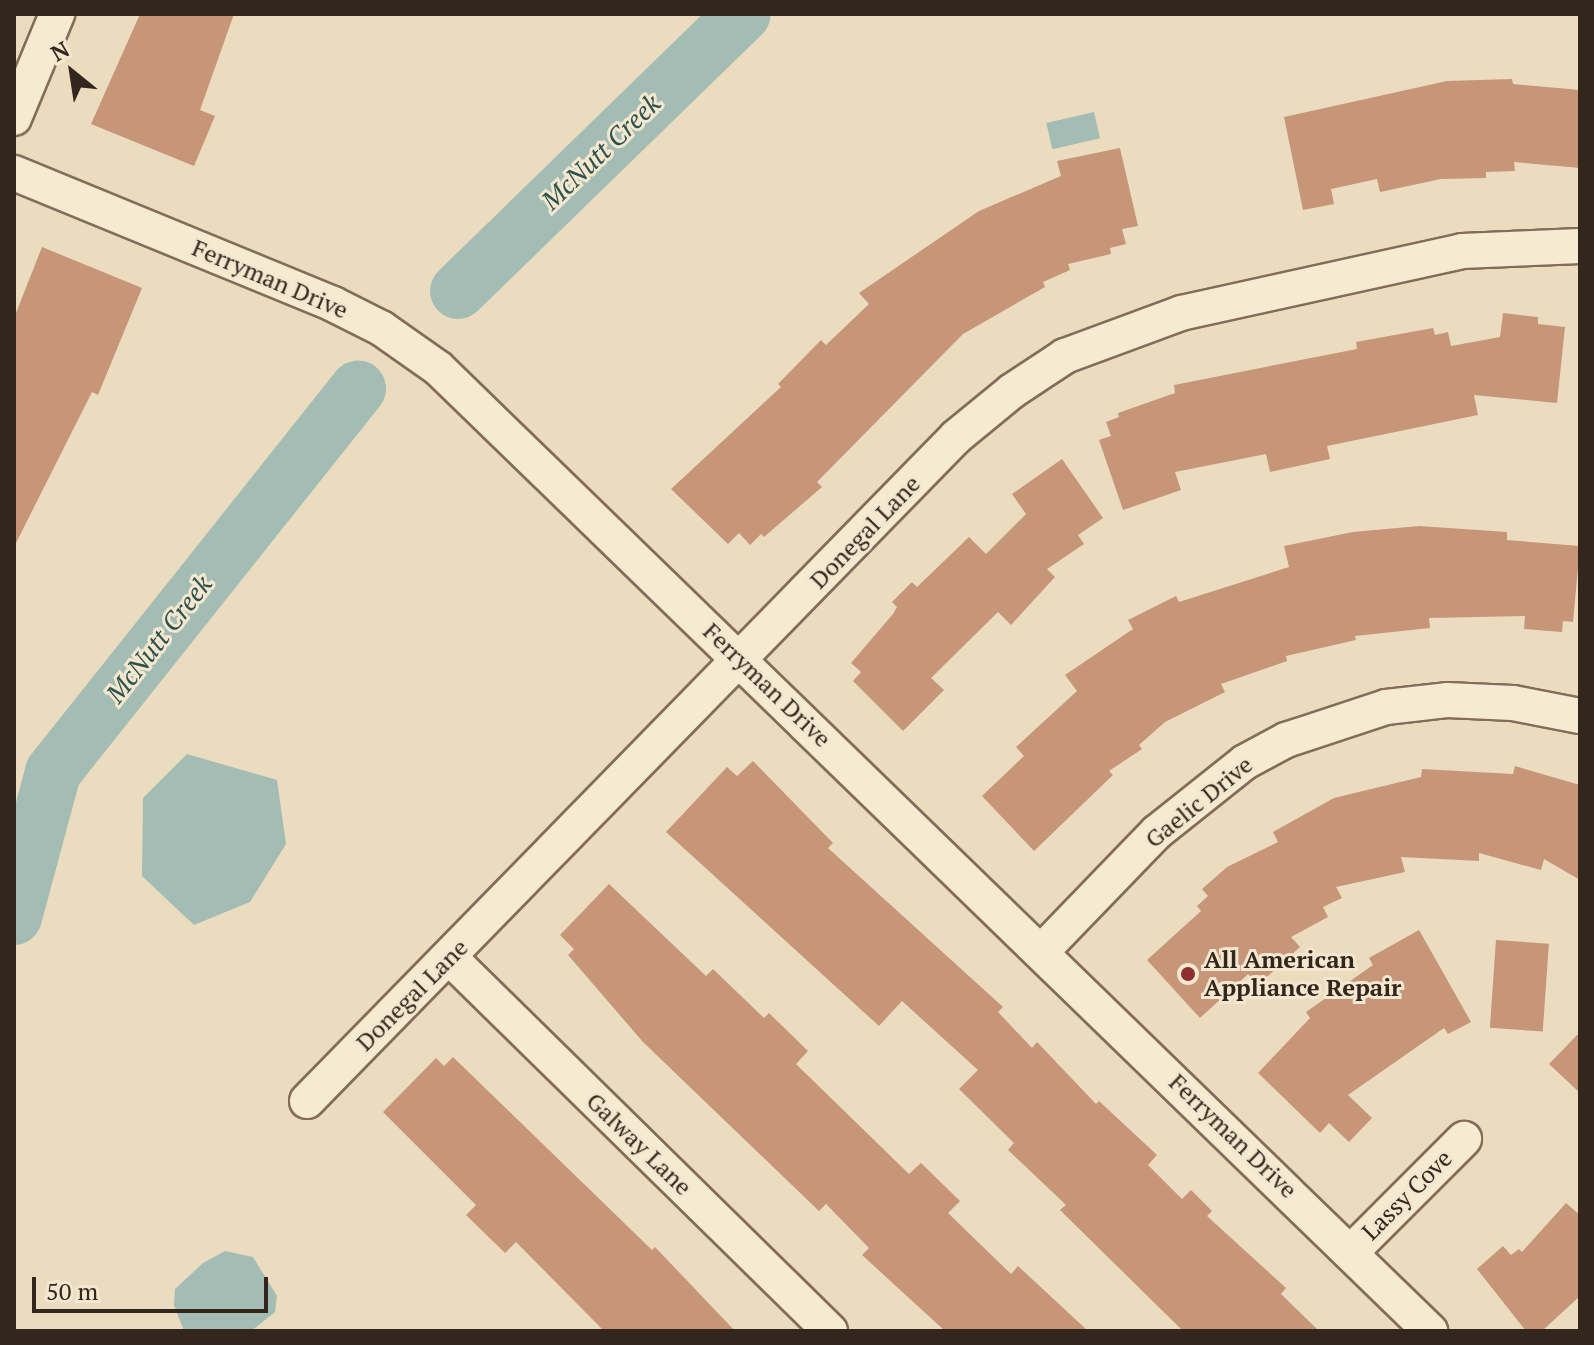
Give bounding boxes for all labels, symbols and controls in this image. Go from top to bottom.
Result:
north arrow [32,32,112,112]
text: N [45,34,74,68]
water label: McNutt Creek [535,88,667,216]
street label: Ferryman Drive [188,233,352,325]
street label: Donegal Lane [804,469,926,595]
water label: McNutt Creek [100,569,218,709]
street label: Ferryman Drive [697,617,837,753]
street label: Gaelic Drive [1140,750,1258,854]
street label: Donegal Lane [350,933,474,1057]
place label: All American Appliance Repair [1204,946,1401,1002]
marker: All American Appliance Repair [1179,965,1197,983]
street label: Ferryman Drive [1163,1068,1303,1204]
street label: Galway Lane [580,1087,698,1201]
street label: Lassy Cove [1356,1144,1458,1246]
scale bar [36,1261,272,1311]
text: 50 m [46,1275,98,1307]

